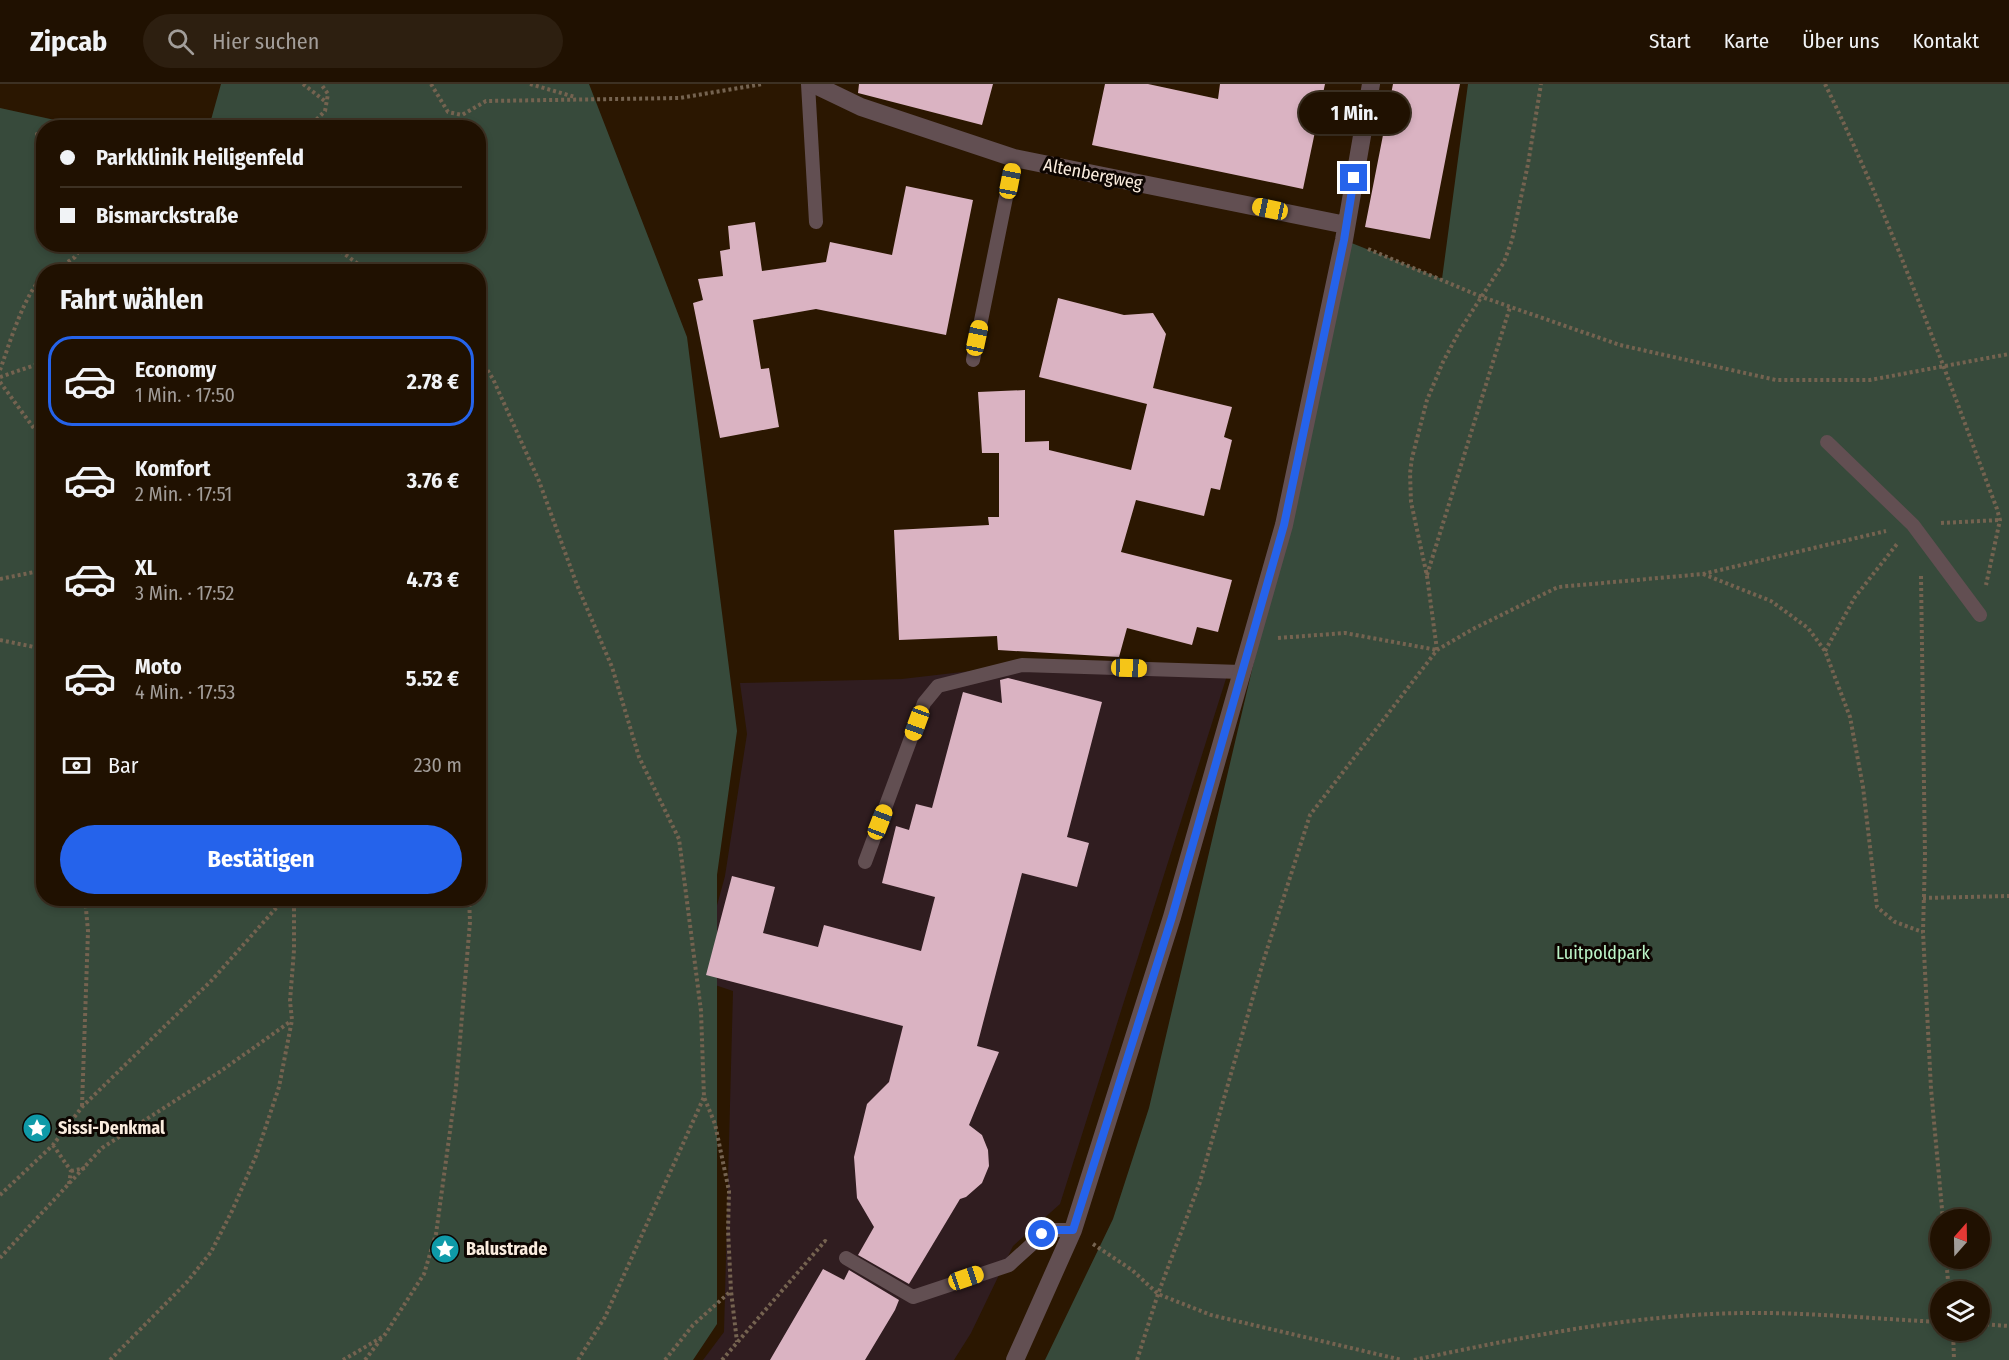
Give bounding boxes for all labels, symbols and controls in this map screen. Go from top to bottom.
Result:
search box [143,14,563,68]
text: Zipcab [30,25,107,58]
icon: search [164,25,197,58]
text: Hier suchen [212,28,319,55]
text: Start [1649,28,1691,54]
text: Karte [1724,28,1769,54]
text: Über uns [1802,28,1879,54]
text: Kontakt [1912,28,1979,54]
callout: 1 Min. [1298,91,1410,133]
text: 1 Min. [1331,101,1378,125]
text: Parkklinik Heiligenfeld [96,144,304,171]
street label: Altenbergweg [1042,154,1145,194]
car [998,162,1022,200]
route end [1340,164,1367,191]
car [1251,196,1289,222]
text: Bismarckstraße [96,202,239,229]
text: Fahrt wählen [60,284,204,316]
car [964,319,990,357]
icon: car [63,354,117,408]
text: Economy [135,356,216,383]
text: 2.78 € [407,368,459,395]
text: 1 Min. · 17:50 [135,383,235,407]
icon: car [63,453,117,507]
text: Komfort [135,455,210,482]
text: 3.76 € [407,467,459,494]
text: 2 Min. · 17:51 [135,482,232,506]
icon: car [63,552,117,606]
text: XL [135,554,157,581]
text: 4.73 € [407,566,459,593]
text: 3 Min. · 17:52 [135,581,234,605]
icon: car [63,651,117,705]
text: Moto [135,653,182,680]
car [1111,658,1147,678]
text: 5.52 € [406,665,459,692]
text: 4 Min. · 17:53 [135,680,235,704]
car [902,703,932,743]
icon: cash [60,749,93,782]
text: Bar [108,752,139,779]
text: 230 m [414,753,462,777]
car [865,802,895,842]
button: Bestätigen [60,825,462,894]
park label: Luitpoldpark [1556,942,1651,964]
place icon: Sissi-Denkmal [21,1112,53,1144]
place label: Sissi-Denkmal [58,1117,165,1139]
north arrow [1930,1209,1990,1269]
map controls [1930,1209,1990,1341]
route start [1028,1220,1055,1247]
place icon: Balustrade [429,1233,461,1265]
place label: Balustrade [466,1238,547,1260]
car [946,1264,986,1292]
button: layers [1930,1281,1990,1341]

